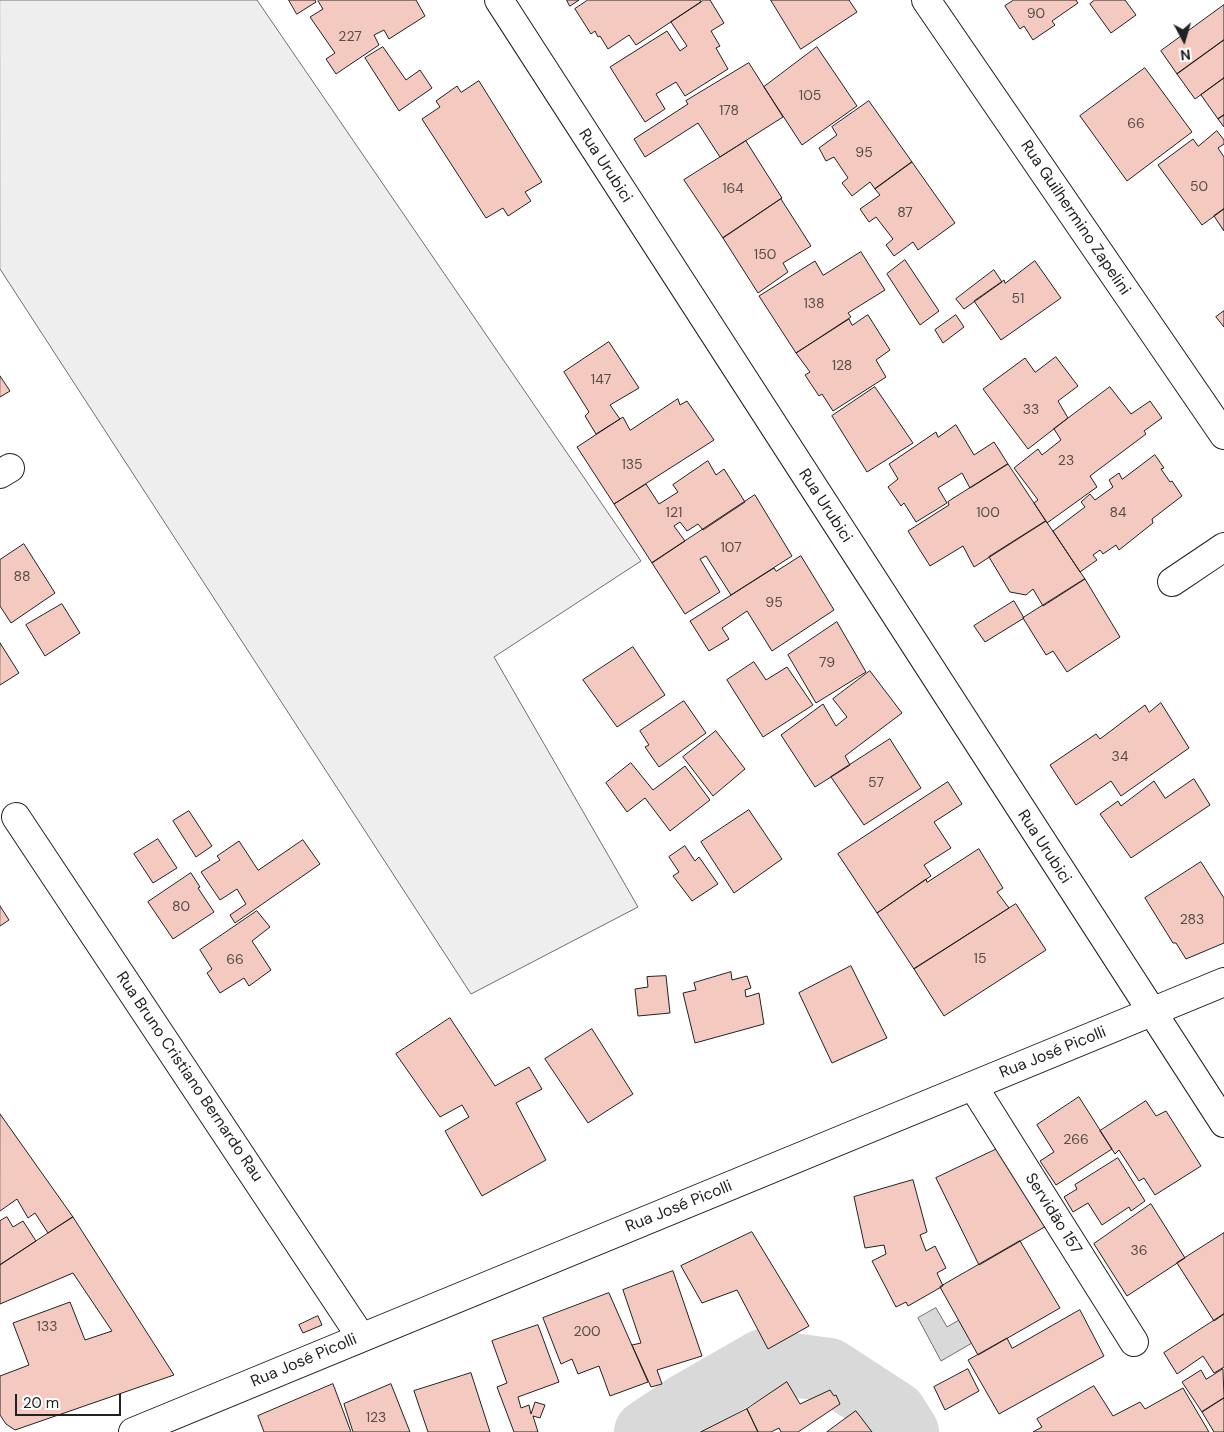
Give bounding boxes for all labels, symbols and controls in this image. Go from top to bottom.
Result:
house number: 90 [1027,6,1045,22]
north arrow [1159,15,1209,65]
house number: 227 [338,29,362,45]
text: N [1180,45,1192,64]
house number: 105 [799,88,821,104]
house number: 178 [719,103,739,119]
house number: 66 [1127,116,1145,132]
street label: Rua Urubici [574,126,636,206]
street label: Rua Guilhermino Zapelini [1016,137,1134,299]
house number: 95 [855,145,873,161]
house number: 50 [1190,179,1208,195]
house number: 164 [722,181,744,197]
house number: 87 [897,205,913,221]
house number: 150 [754,247,776,263]
house number: 51 [1012,291,1024,307]
house number: 138 [803,296,825,312]
house number: 128 [832,358,852,374]
house number: 147 [591,372,611,388]
house number: 33 [1023,402,1039,418]
house number: 23 [1058,453,1074,469]
house number: 135 [621,457,643,473]
street label: Rua Urubici [794,466,856,546]
house number: 121 [666,505,682,521]
house number: 100 [976,505,1000,521]
house number: 84 [1109,505,1127,521]
house number: 107 [720,540,742,556]
house number: 88 [13,569,31,585]
house number: 95 [765,595,783,611]
house number: 79 [819,655,835,671]
house number: 34 [1112,749,1128,765]
house number: 57 [868,775,884,791]
street label: Rua Urubici [1013,807,1075,887]
house number: 80 [172,899,190,915]
house number: 283 [1180,912,1204,928]
house number: 15 [974,951,986,967]
house number: 66 [226,952,244,968]
street label: Rua Bruno Cristiano Bernardo Rau [111,968,267,1186]
street label: Rua José Picolli [997,1023,1109,1083]
house number: 266 [1063,1132,1089,1148]
street label: Servidão 157 [1020,1170,1086,1258]
street label: Rua José Picolli [623,1177,735,1237]
house number: 36 [1130,1243,1148,1259]
house number: 133 [37,1319,57,1335]
house number: 200 [573,1324,601,1340]
street label: Rua José Picolli [248,1330,360,1392]
scale bar [18,1384,124,1416]
text: 20 m [23,1393,59,1413]
house number: 123 [366,1410,386,1426]

